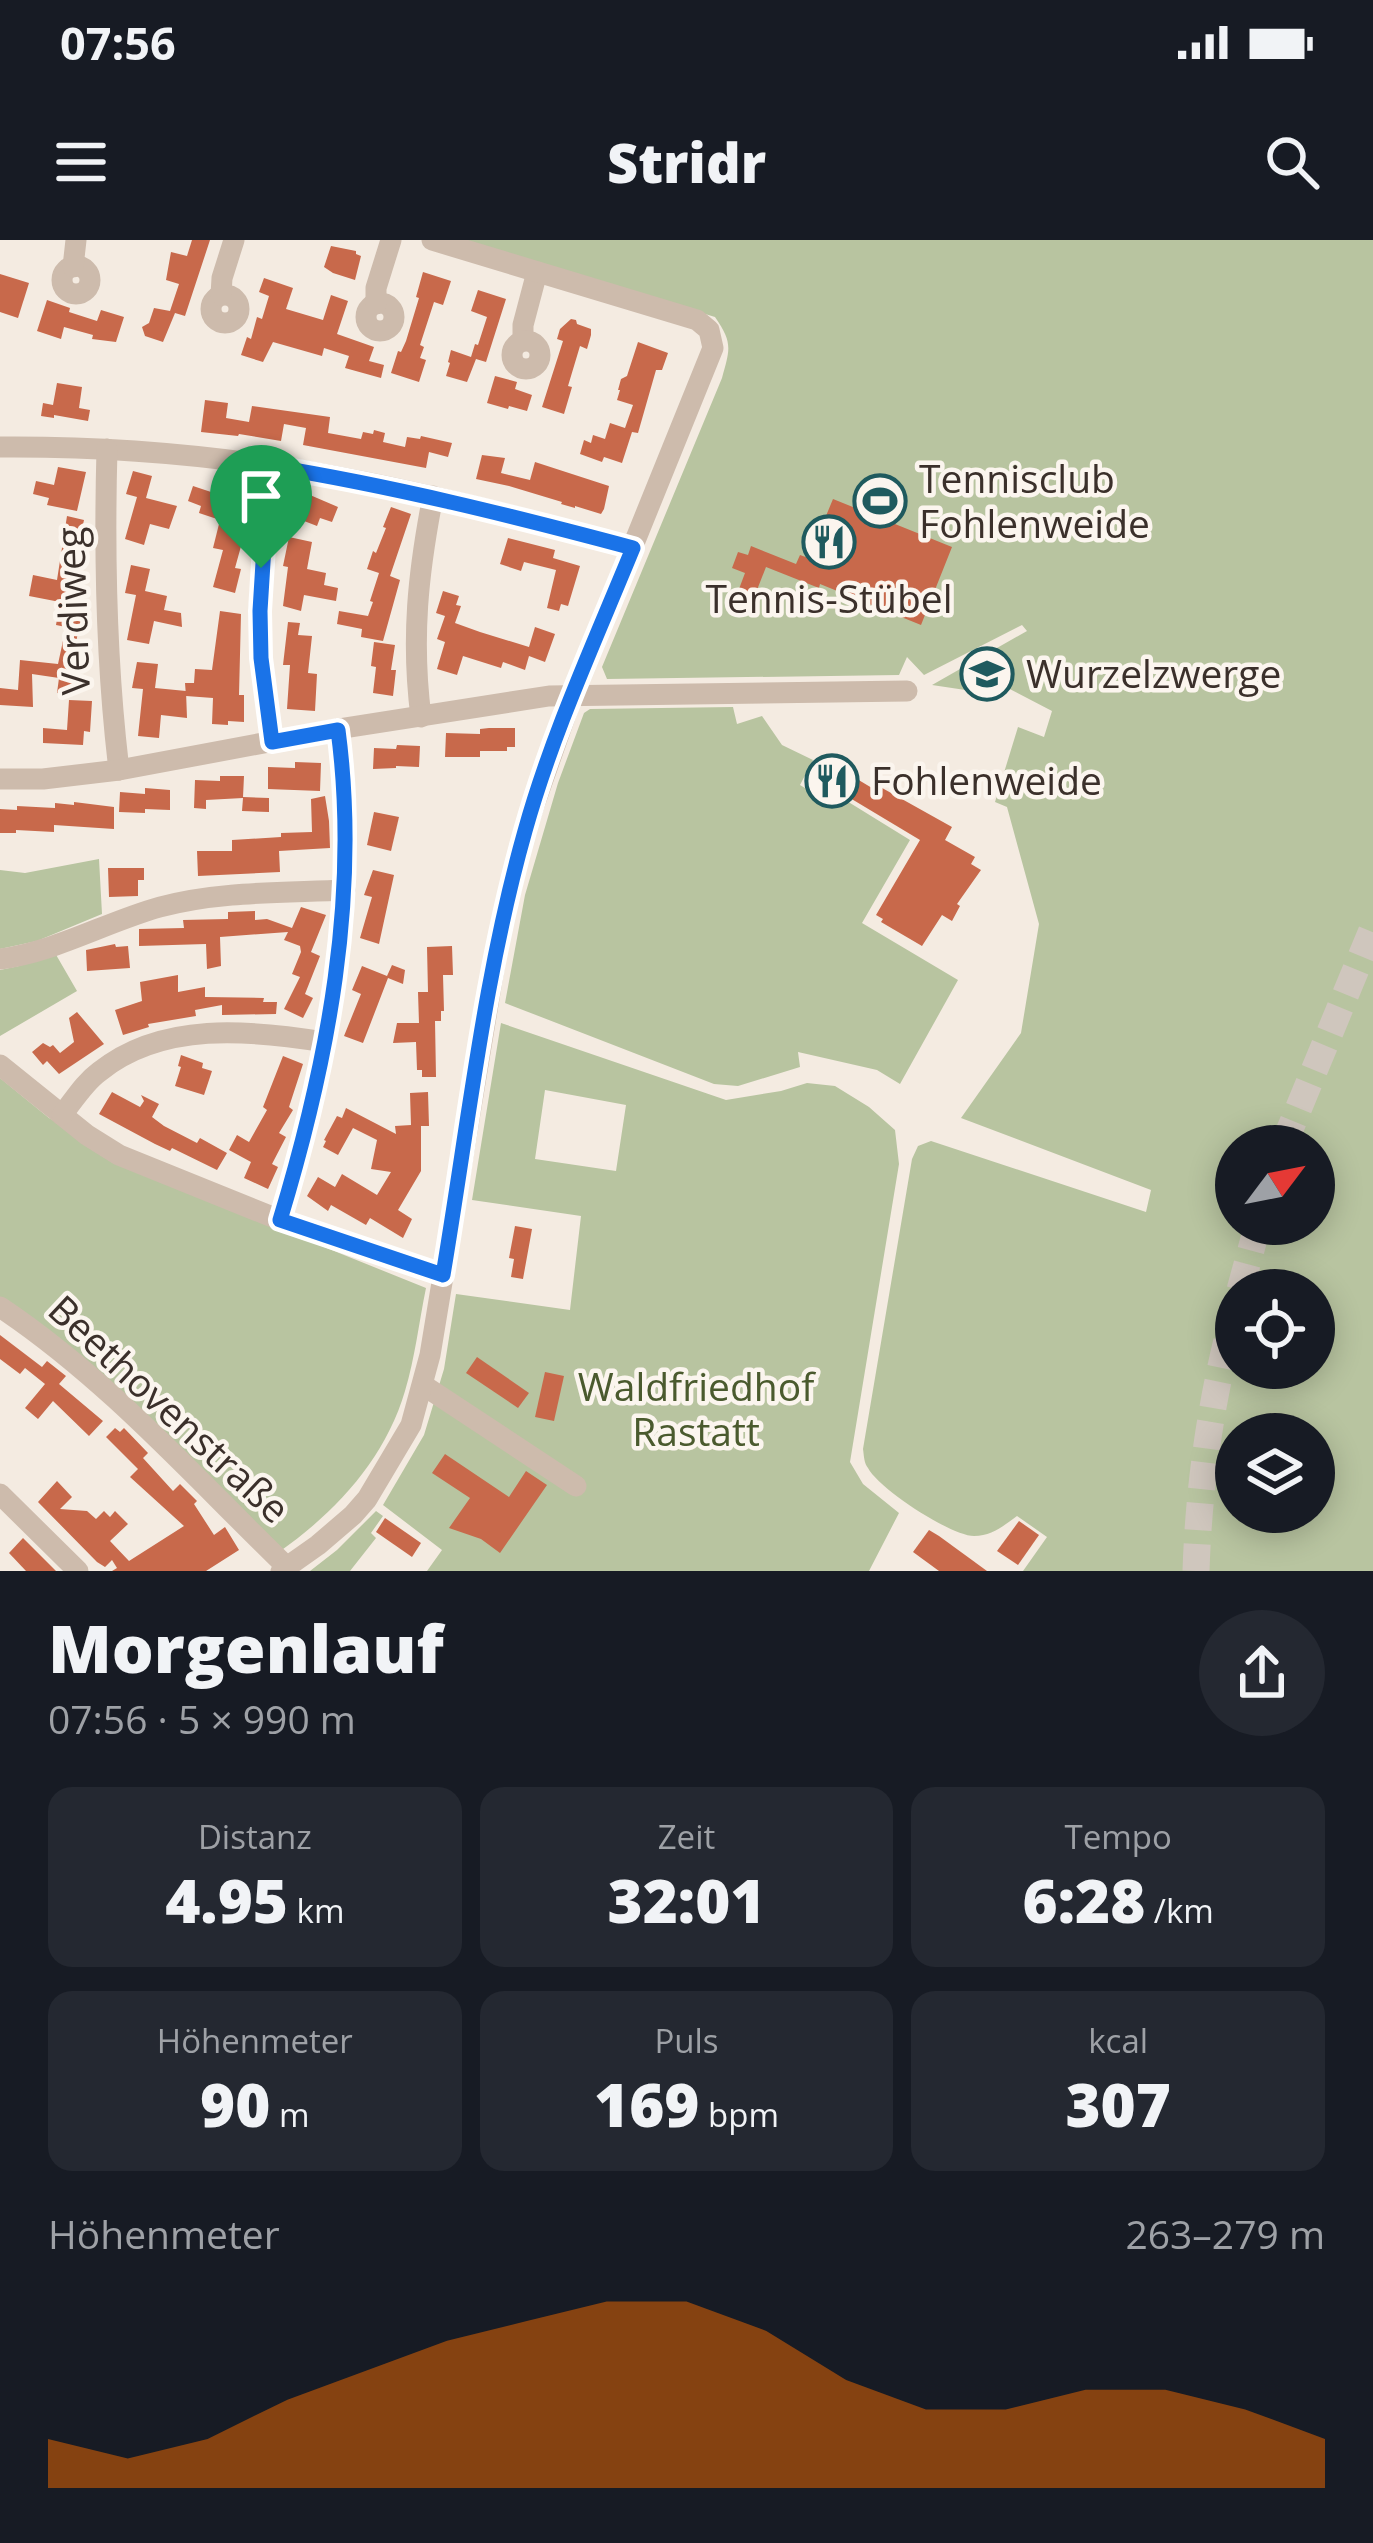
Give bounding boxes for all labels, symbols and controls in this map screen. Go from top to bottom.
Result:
text: 07:56 [60,12,176,73]
text: Stridr [607,125,766,199]
icon: menu [48,129,114,195]
icon: search [1259,129,1325,195]
pin [210,445,312,568]
place label: Tennisclub Fohlenweide [919,451,1150,549]
icon: arrive [228,463,294,529]
sports icon: Tennisclub Fohlenweide [852,473,908,529]
restaurant icon: Tennis-Stübel [801,514,857,570]
street label: Verdiweg [42,526,101,696]
place label: Tennis-Stübel [705,571,953,624]
school or university icon: Wurzelzwerge [959,646,1015,702]
place label: Wurzelzwerge [1026,646,1281,699]
restaurant icon: Fohlenweide [804,753,860,809]
place label: Fohlenweide [871,753,1102,806]
north arrow [1215,1125,1335,1245]
map controls [1215,1125,1335,1533]
button: locate [1215,1269,1335,1389]
street label: Beethovenstraße [38,1282,302,1534]
park label: Waldfriedhof Rastatt [578,1359,816,1457]
button: layers [1215,1413,1335,1533]
text: Morgenlauf [48,1602,444,1692]
button: share [1199,1610,1325,1736]
text: 07:56 · 5 × 990 m [48,1692,356,1745]
text: Distanz [198,1814,312,1859]
text: Zeit [658,1814,715,1859]
text: Tempo [1065,1814,1172,1859]
text: 4.95 [165,1859,288,1941]
text: 32:01 [608,1859,765,1941]
text: 6:28 [1022,1859,1145,1941]
text: km [288,1888,344,1933]
text: /km [1145,1888,1214,1933]
text: Höhenmeter [157,2018,353,2063]
text: Puls [654,2018,719,2063]
text: kcal [1088,2018,1148,2063]
text: 90 [200,2063,270,2145]
text: 169 [594,2063,699,2145]
text: 307 [1065,2063,1171,2145]
text: m [270,2092,310,2137]
text: bpm [699,2092,779,2137]
text: Höhenmeter [48,2207,280,2260]
text: 263–279 m [1125,2207,1325,2260]

